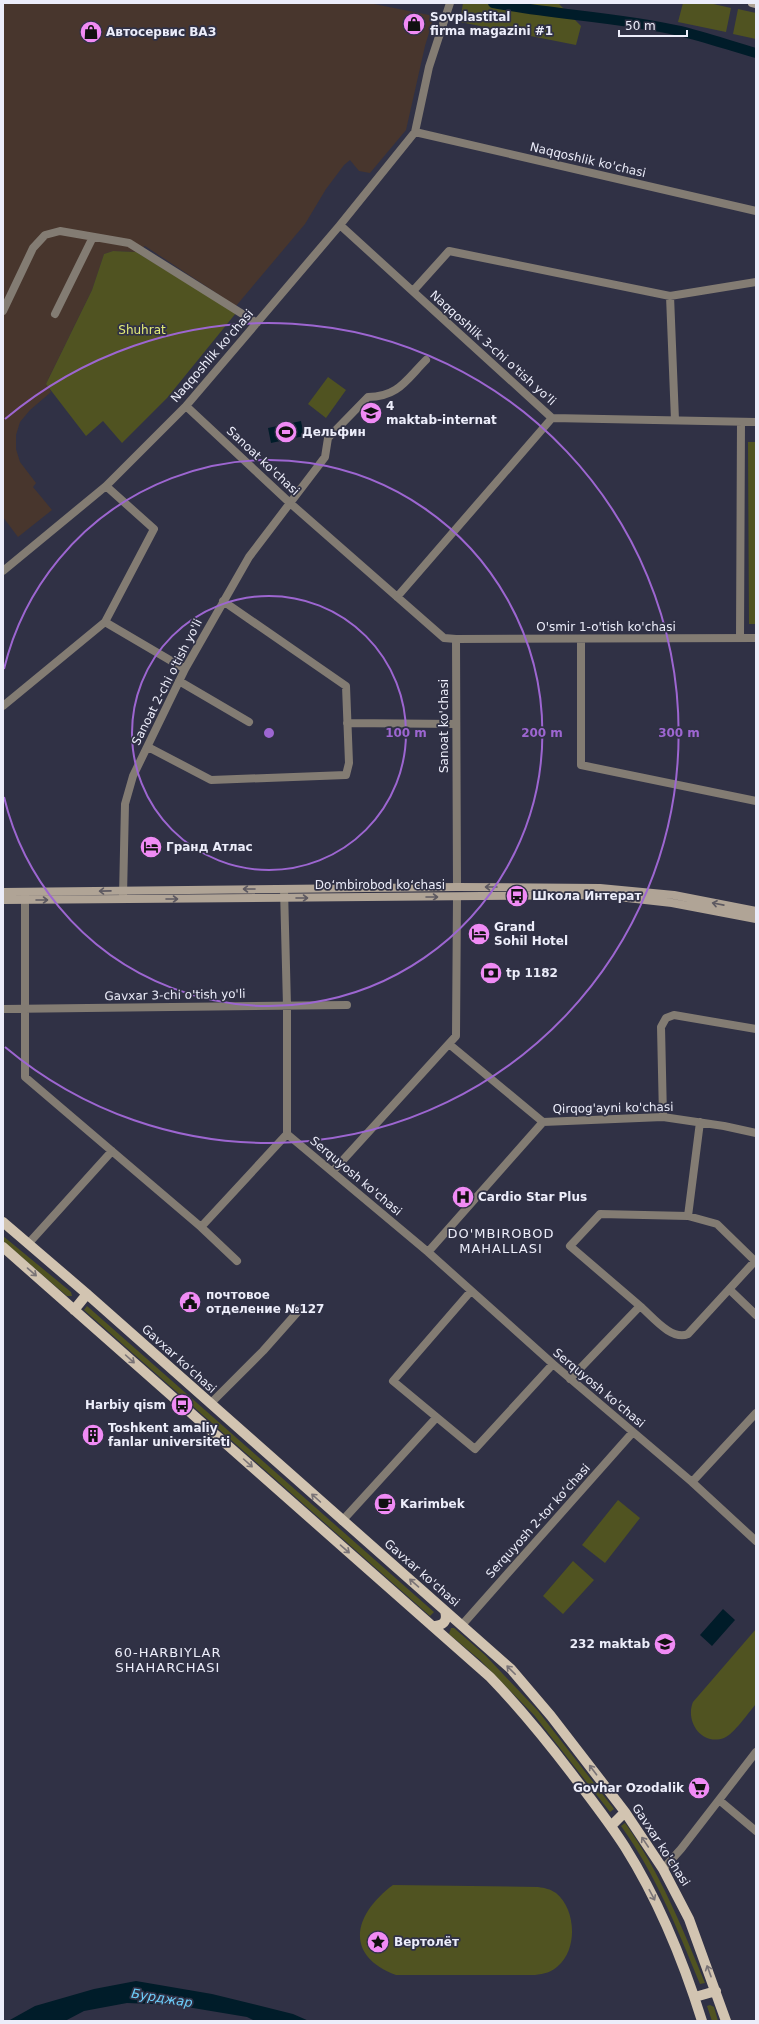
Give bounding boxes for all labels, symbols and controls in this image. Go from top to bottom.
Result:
place label: Sovplastital firma magazini #1 [430,10,553,38]
shop icon: Sovplastital firma magazini #1 [401,11,427,37]
scale bar [619,12,687,38]
shop icon: Автосервис ВАЗ [78,19,104,45]
text: 50 m [625,19,656,33]
place label: Автосервис ВАЗ [106,25,216,39]
street label: Naqqoshlik ko'chasi [529,140,647,180]
street label: Naqqoshlik 3-chi o'tish yo'li [427,288,559,408]
street label: Naqqoshlik ko'chasi [168,307,256,405]
park label: Shuhrat [118,323,166,337]
place label: 4 maktab-internat [386,399,497,427]
school or university icon: 4 maktab-internat [358,400,384,426]
sports icon: Дельфин [273,419,299,445]
street label: Sanoat ko'chasi [224,424,302,498]
place label: Дельфин [302,425,366,439]
street label: Sanoat 2-chi o'tish yo'li [129,617,205,747]
street label: O'smir 1-o'tish ko'chasi [536,620,676,634]
street label: Sanoat ko'chasi [437,679,451,773]
centre of rings [262,726,276,740]
text: 100 m [385,726,427,740]
text: 200 m [521,726,563,740]
text: 300 m [658,726,700,740]
hotel icon: Гранд Атлас [138,834,164,860]
place label: Гранд Атлас [166,840,253,854]
street label: Doʻmbirobod koʻchasi [315,878,445,892]
one-way arrow [485,883,498,891]
bus stop icon: Школа Интерат [504,883,530,909]
one-way arrow [243,885,256,893]
one-way arrow [99,887,112,894]
place label: Школа Интерат [532,889,641,903]
one-way arrow [425,893,438,901]
one-way arrow [295,894,308,902]
one-way arrow [165,895,178,903]
one-way arrow [35,896,48,904]
one-way arrow [712,899,725,907]
place label: Grand Sohil Hotel [494,920,568,948]
hotel icon: Grand Sohil Hotel [466,921,492,947]
bank icon: tp 1182 [478,960,504,986]
place label: tp 1182 [506,966,558,980]
street label: Gavxar 3-chi o'tish yo'li [104,987,246,1003]
street label: Qirqog'ayni ko'chasi [552,1100,674,1116]
street label: Serquyosh ko'chasi [307,1134,405,1218]
hospital icon: Cardio Star Plus [450,1184,476,1210]
place label: Cardio Star Plus [478,1190,587,1204]
district label: DO'MBIROBOD MAHALLASI [448,1226,554,1256]
one-way arrow [27,1268,37,1277]
place label: почтовое отделение №127 [206,1288,324,1316]
public building icon: почтовое отделение №127 [177,1289,203,1315]
street label: Gavxar ko'chasi [139,1322,219,1396]
street label: Serquyosh ko'chasi [550,1346,648,1430]
one-way arrow [124,1354,135,1363]
bus stop icon: Harbiy qism [169,1392,195,1418]
place label: Harbiy qism [85,1398,166,1412]
place label: Toshkent amaliy fanlar universiteti [108,1421,230,1449]
building icon: Toshkent amaliy fanlar universiteti [80,1422,106,1448]
one-way arrow [243,1459,253,1468]
street label: Serquyosh 2-tor koʻchasi [483,1461,593,1581]
cafe icon: Karimbek [372,1491,398,1517]
one-way arrow [311,1493,321,1503]
place label: Karimbek [400,1497,466,1511]
street label: Gavxar ko'chasi [381,1536,463,1610]
one-way arrow [340,1545,350,1554]
one-way arrow [409,1579,419,1588]
school or university icon: 232 maktab [652,1631,678,1657]
place label: 232 maktab [570,1637,650,1651]
district label: 60-HARBIYLAR SHAHARCHASI [114,1645,222,1675]
one-way arrow [506,1665,516,1675]
one-way arrow [589,1765,597,1776]
supermarket icon: Govhar Ozodalik [686,1775,712,1801]
place label: Govhar Ozodalik [573,1781,685,1795]
street label: Gavxar ko'chasi [629,1801,693,1889]
one-way arrow [641,1837,649,1848]
one-way arrow [649,1889,657,1901]
place icon: Вертолёт [365,1929,391,1955]
place label: Вертолёт [394,1935,459,1949]
one-way arrow [704,1965,712,1977]
water label: Бурджар [130,1986,194,2010]

